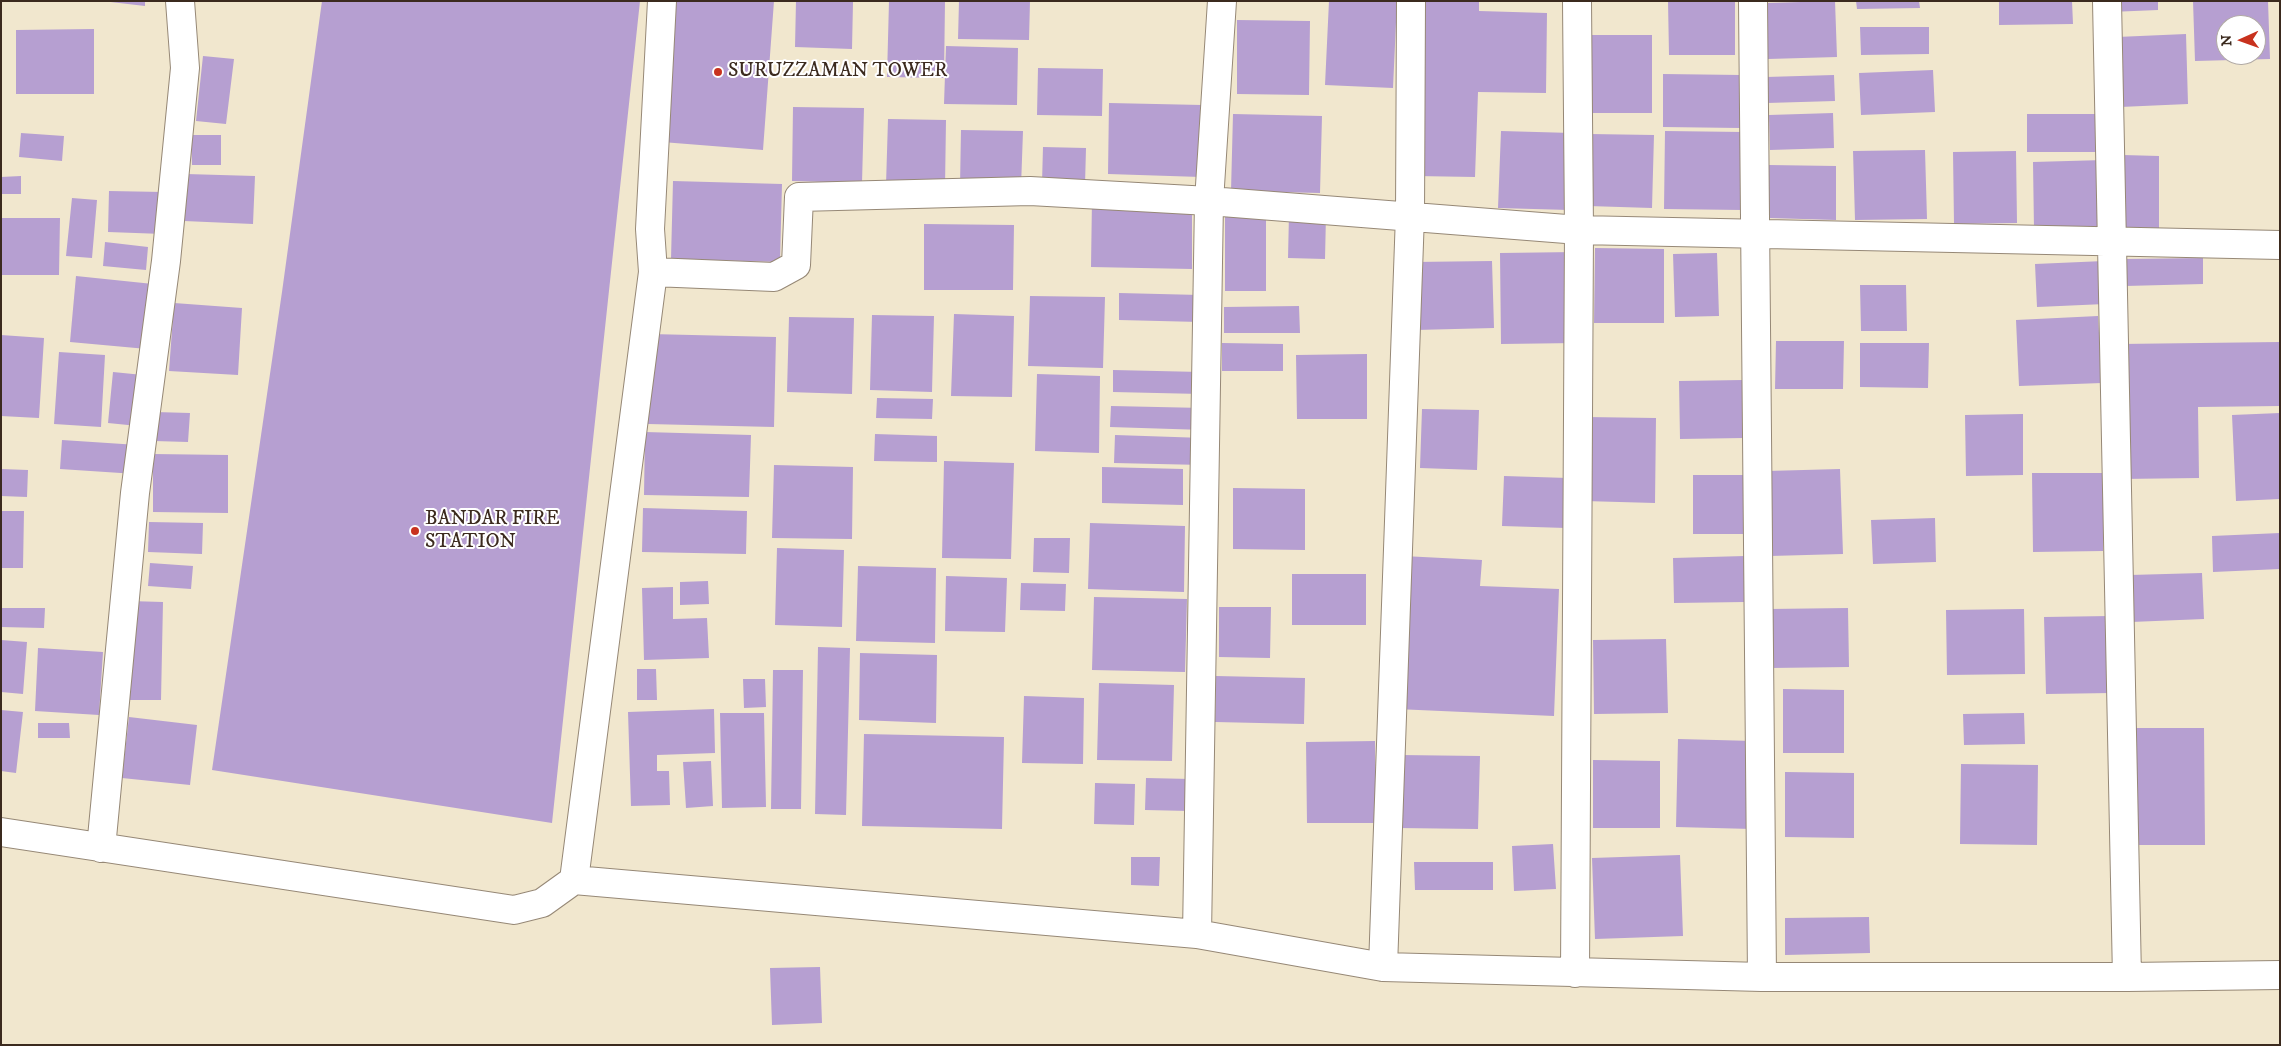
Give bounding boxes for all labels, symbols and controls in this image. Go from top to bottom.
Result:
north arrow [2216,15,2266,65]
text: N [2218,34,2236,47]
place label: SURUZZAMAN TOWER [728,60,947,84]
marker: SURUZZAMAN TOWER [712,66,724,78]
place label: BANDAR FIRE STATION [425,508,560,555]
marker: BANDAR FIRE STATION [409,525,421,537]

